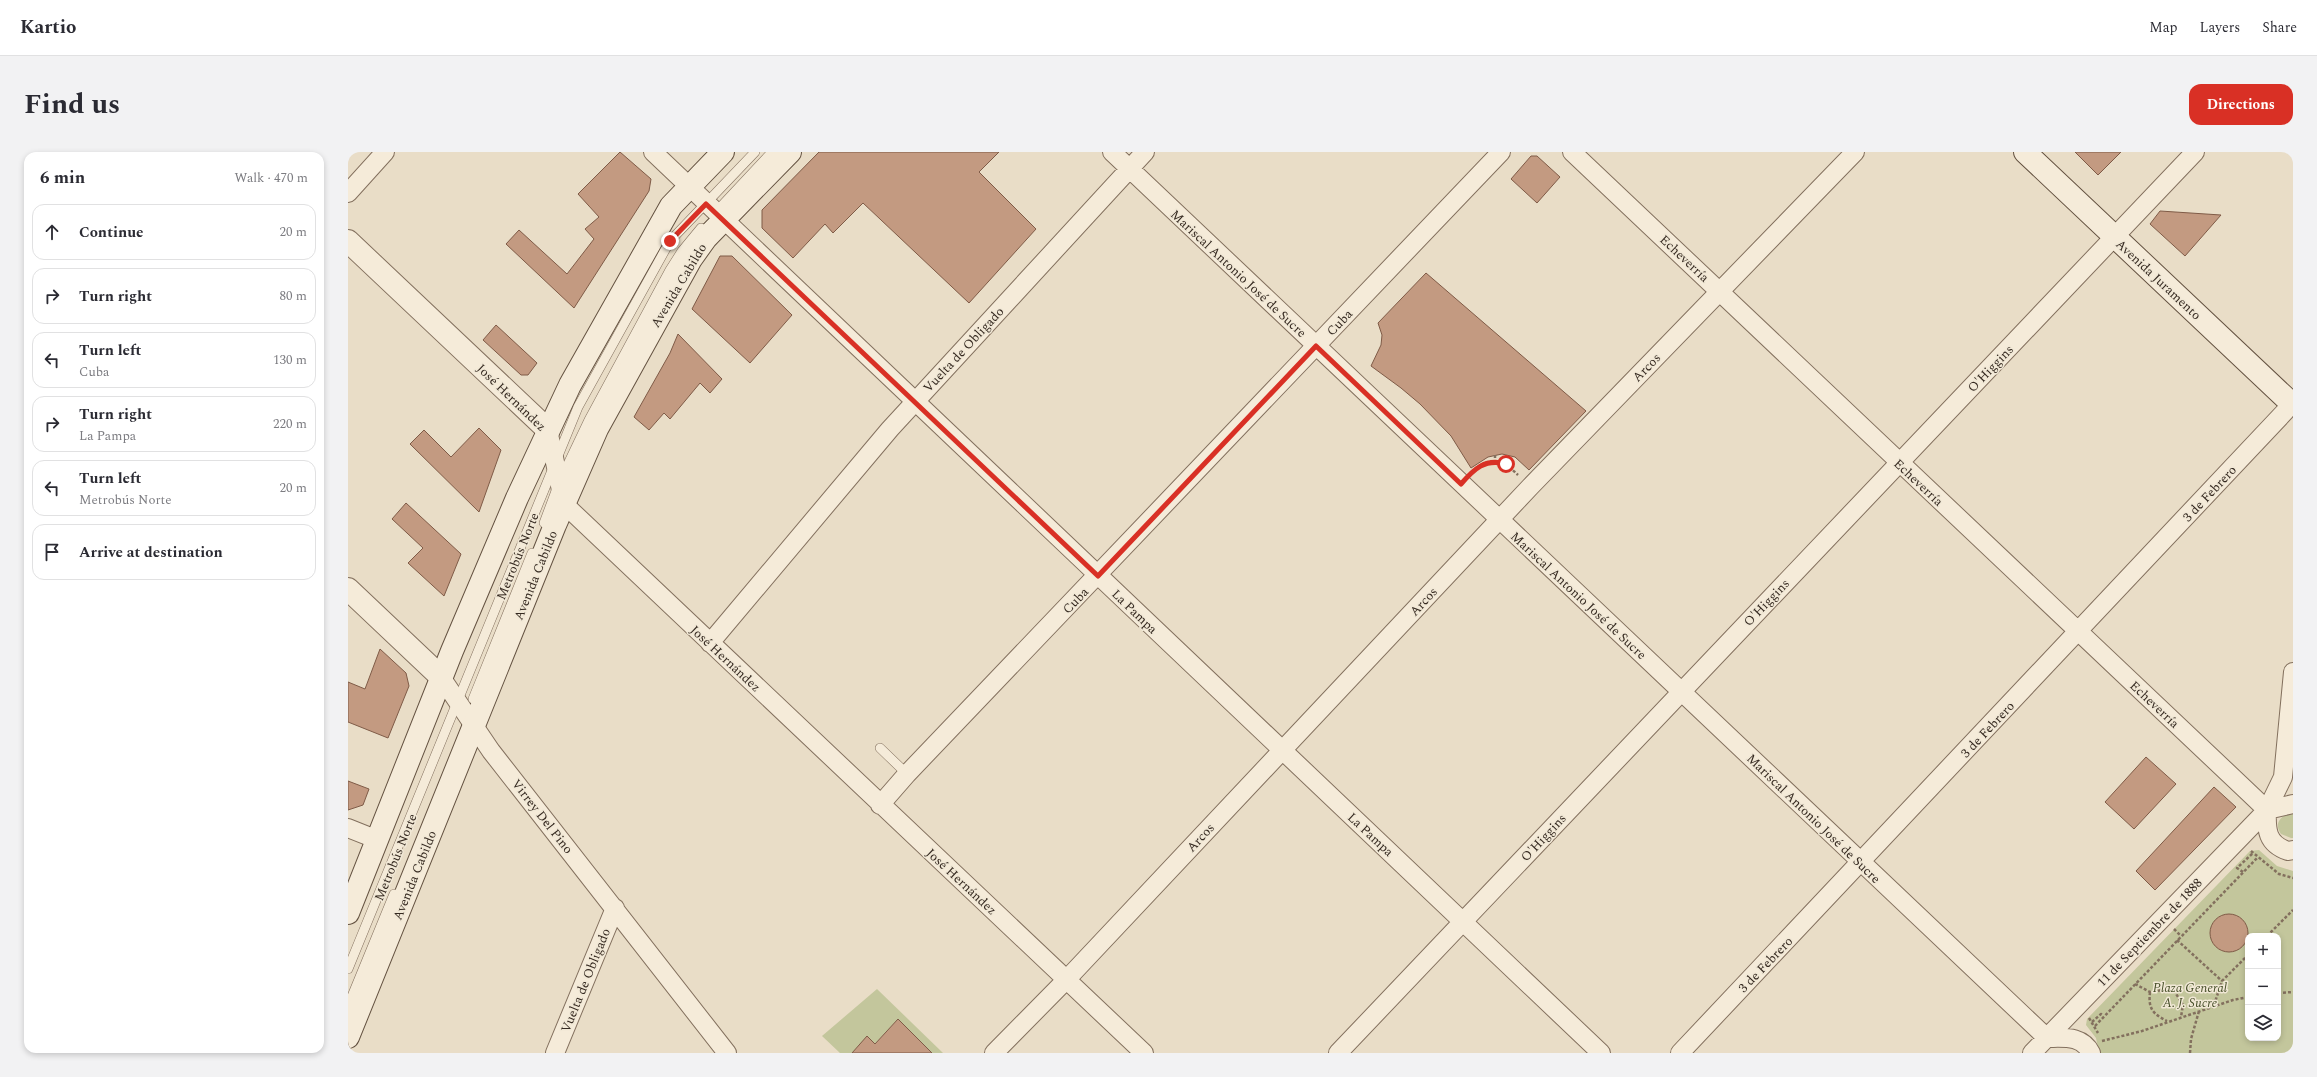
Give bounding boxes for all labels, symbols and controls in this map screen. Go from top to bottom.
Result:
text: Kartio [20,13,76,42]
text: Map [2149,17,2178,38]
text: Layers [2200,17,2240,38]
text: Share [2262,17,2297,38]
text: Find us [24,83,120,126]
button: Directions [2189,84,2293,125]
text: 6 min [40,165,85,191]
text: Walk · 470 m [234,168,308,188]
street label: Mariscal Antonio José de Sucre [1166,205,1311,342]
icon: ahead [41,221,63,243]
text: Continue [79,221,144,244]
text: 20 m [280,222,307,242]
street label: Echeverría [1655,230,1714,288]
route end [661,232,679,250]
street label: Avenida Juramento [2111,235,2206,325]
street label: Avenida Cabildo [646,239,712,332]
icon: right [41,285,63,307]
text: Turn right [79,285,152,308]
text: 80 m [280,286,307,306]
street label: Vuelta de Obligado [919,302,1009,397]
street label: Cuba [1322,304,1358,341]
text: Turn left [79,339,141,362]
street label: O'Higgins [1963,340,2019,397]
icon: left [41,349,63,371]
street label: Arcos [1628,349,1666,387]
text: 130 m [273,350,307,370]
street label: José Hernández [472,359,551,436]
text: Cuba [79,362,109,382]
text: Turn right [79,403,152,426]
icon: right [41,413,63,435]
text: 220 m [273,414,307,434]
text: La Pampa [79,426,136,446]
street label: Echeverría [1889,454,1948,512]
route start [1497,455,1515,473]
street label: 3 de Febrero [2178,461,2241,527]
text: Turn left [79,467,141,490]
icon: left [41,477,63,499]
text: 20 m [280,478,307,498]
text: Metrobús Norte [79,490,172,510]
street label: Metrobús Norte [491,510,545,603]
street label: Avenida Cabildo [509,527,563,623]
street label: Mariscal Antonio José de Sucre [1506,527,1651,664]
icon: arrive [41,541,63,563]
text: Arrive at destination [79,541,223,564]
street label: O'Higgins [1739,574,1795,631]
street label: Cuba [1058,582,1094,619]
street label: Arcos [1405,583,1443,621]
street label: La Pampa [1107,585,1162,639]
street label: José Hernández [686,621,765,697]
street label: Echeverría [2125,676,2184,734]
street label: 3 de Febrero [1956,697,2019,763]
street label: Mariscal Antonio José de Sucre [1742,749,1885,888]
street label: Virrey Del Pino [507,775,578,858]
street label: La Pampa [1343,808,1399,862]
street label: O'Higgins [1516,809,1571,866]
street label: Metrobús Norte [369,811,423,904]
street label: Arcos [1182,819,1220,857]
street label: Avenida Cabildo [388,827,442,923]
street label: José Hernández [922,844,1001,920]
street label: 11 de Septiembre de 1888 [2092,874,2207,992]
street label: Vuelta de Obligado [556,925,616,1036]
street label: 3 de Febrero [1734,932,1798,997]
map controls [2245,933,2281,1041]
button: + [2245,933,2281,969]
button: − [2245,969,2281,1005]
park label: Plaza General A. J. Sucre [2153,978,2228,1013]
button: layers [2245,1005,2281,1041]

